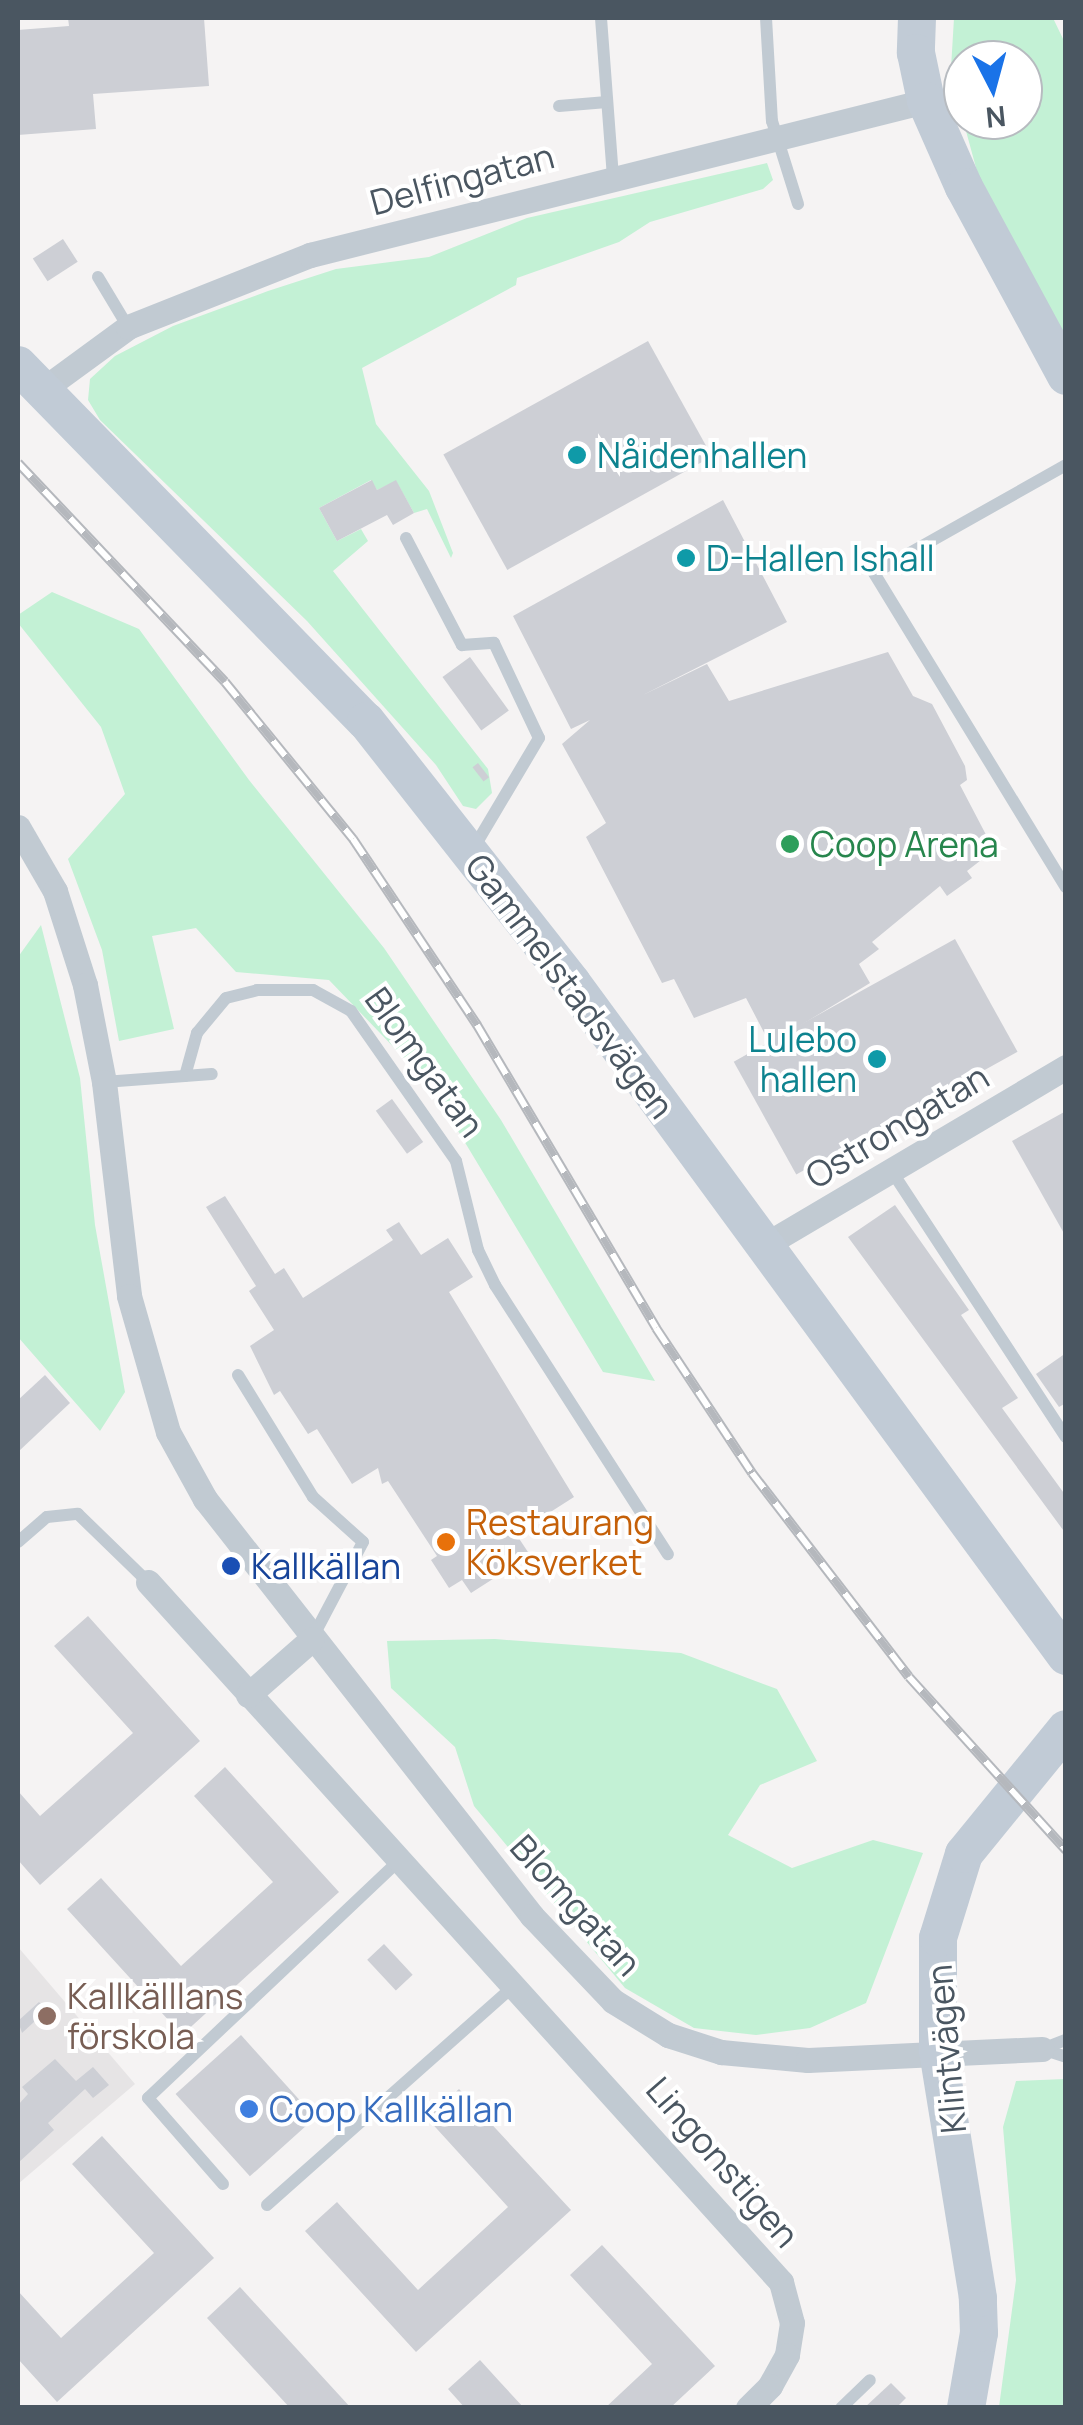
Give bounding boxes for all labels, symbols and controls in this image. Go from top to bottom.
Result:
north arrow [943,40,1043,140]
text: N [984,98,1008,138]
street label: Delfingatan [366,134,558,224]
place label: Nåidenhallen [597,434,807,476]
marker: Nåidenhallen [566,444,588,466]
place label: D-Hallen Ishall [706,537,935,579]
marker: D-Hallen Ishall [675,547,697,569]
place label: Coop Arena [810,823,999,865]
marker: Coop Arena [779,833,801,855]
street label: Gammelstadsvägen [457,846,683,1126]
street label: Blomgatan [357,979,493,1145]
place label: Lulebo hallen [748,1018,857,1100]
marker: Lulebo hallen [866,1048,888,1070]
street label: Ostrongatan [798,1055,996,1197]
place label: Restaurang Köksverket [466,1501,654,1583]
marker: Restaurang Köksverket [435,1531,457,1553]
place label: Kallkällan [251,1545,401,1587]
marker: Kallkällan [220,1555,242,1577]
street label: Blomgatan [502,1826,650,1984]
street label: Klintvägen [918,1963,974,2135]
place label: Kallkälllans förskola [67,1975,243,2057]
marker: Kallkälllans förskola [36,2005,58,2027]
street label: Lingonstigen [638,2069,808,2255]
place label: Coop Kallkällan [269,2088,513,2130]
marker: Coop Kallkällan [238,2098,260,2120]

